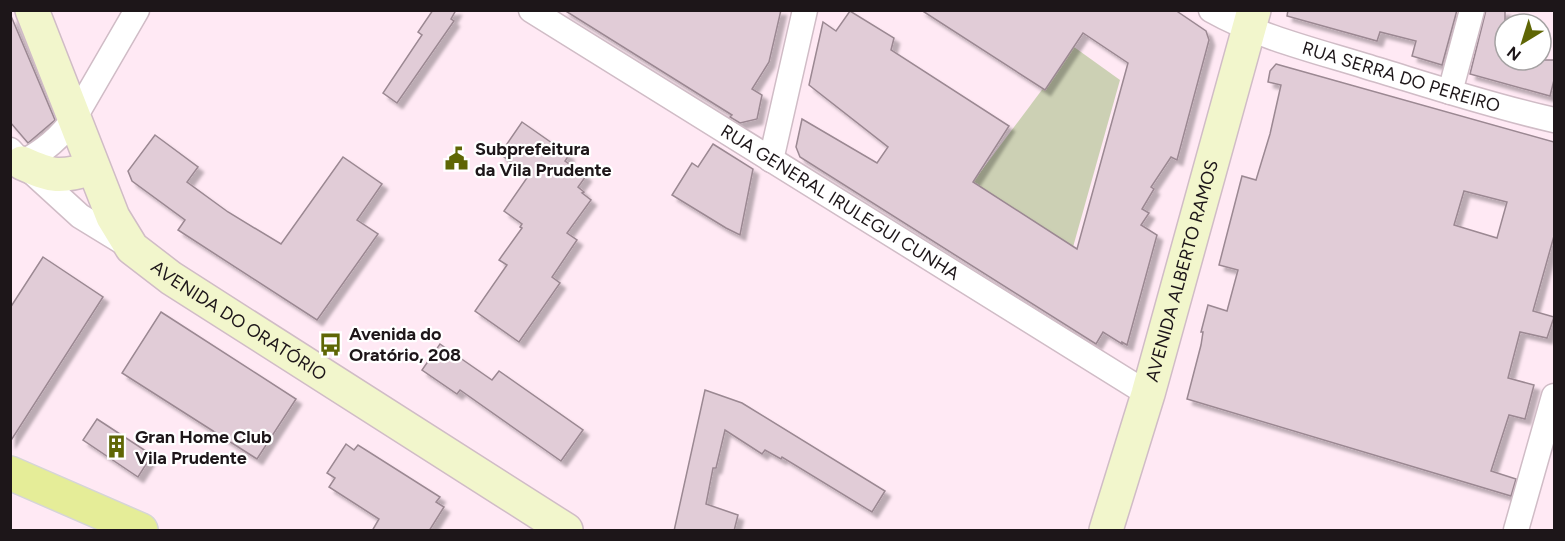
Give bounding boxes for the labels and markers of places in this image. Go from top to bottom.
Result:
place label: Subprefeitura da Vila Prudente [475,138,611,181]
public building icon: Subprefeitura da Vila Prudente [444,146,470,172]
place label: Avenida do Oratório, 208 [349,323,461,366]
bus stop icon: Avenida do Oratório, 208 [318,331,344,357]
place label: Gran Home Club Vila Prudente [135,426,272,469]
building icon: Gran Home Club Vila Prudente [104,434,130,460]

